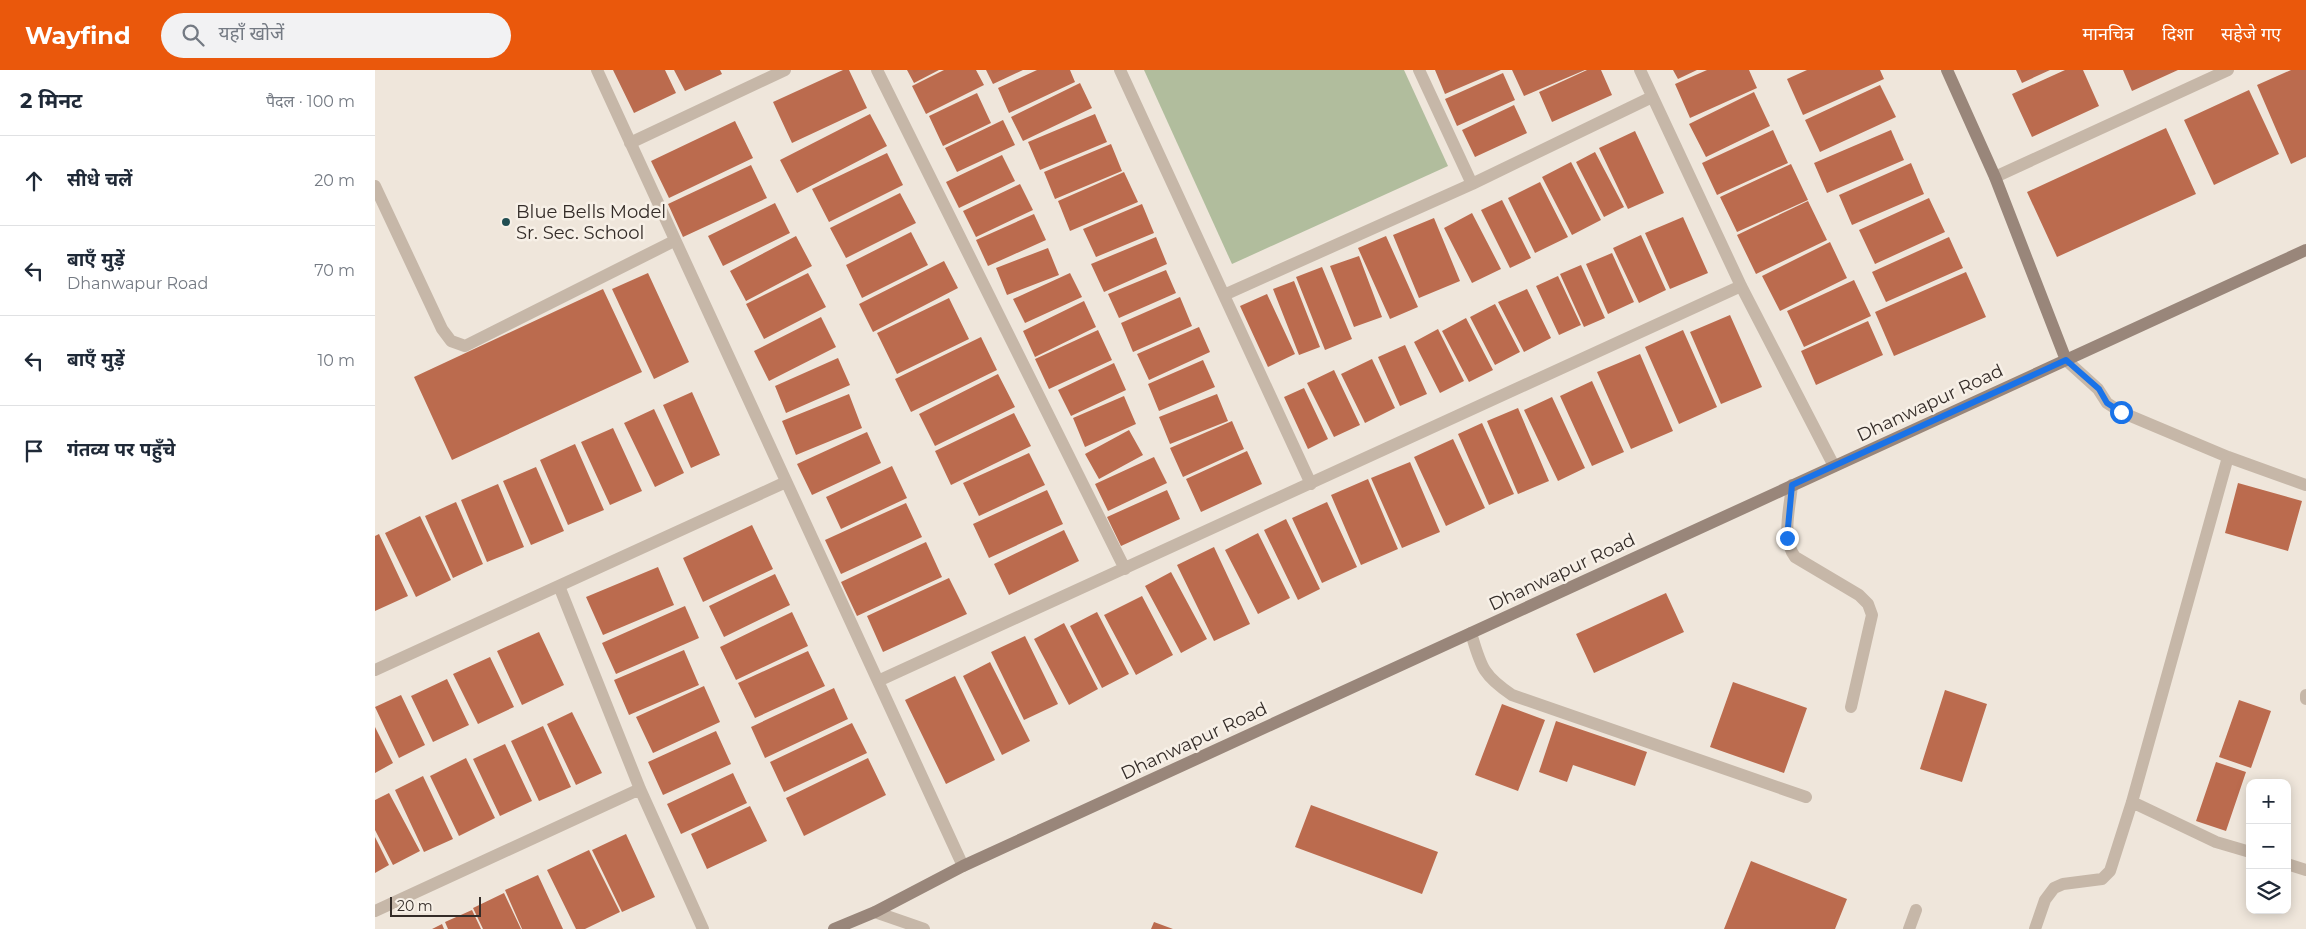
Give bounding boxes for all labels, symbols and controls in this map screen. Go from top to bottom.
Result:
search box [161,13,511,58]
text: Wayfind [25,21,131,50]
icon: search [179,21,207,49]
text: यहाँ खोजें [219,22,284,45]
text: मानचित्र [2083,23,2134,45]
text: दिशा [2162,23,2193,45]
text: सहेजे गए [2221,23,2281,45]
text: 2 मिनट [20,88,82,113]
text: पैदल · 100 m [266,92,355,111]
icon: ahead [20,167,48,195]
text: सीधे चलें [67,168,132,191]
text: 20 m [314,171,355,190]
place label: Blue Bells Model Sr. Sec. School [516,201,666,244]
marker: Blue Bells Model Sr. Sec. School [500,216,512,228]
text: बाएँ मुड़ें [67,248,124,271]
icon: left [20,257,48,285]
text: 70 m [314,261,355,280]
text: Dhanwapur Road [67,274,208,293]
icon: left [20,347,48,375]
text: बाएँ मुड़ें [67,348,124,371]
text: 10 m [317,351,355,370]
street label: Dhanwapur Road [1853,359,2007,447]
route start [2110,401,2133,424]
icon: arrive [20,437,48,465]
text: गंतव्य पर पहुँचे [67,438,175,461]
route end [1776,527,1799,550]
street label: Dhanwapur Road [1485,528,1639,616]
street label: Dhanwapur Road [1117,697,1271,785]
map controls [2246,779,2291,914]
button: + [2246,779,2291,824]
button: − [2246,824,2291,869]
button: layers [2246,869,2291,914]
scale bar [390,894,481,917]
text: 20 m [397,897,433,915]

